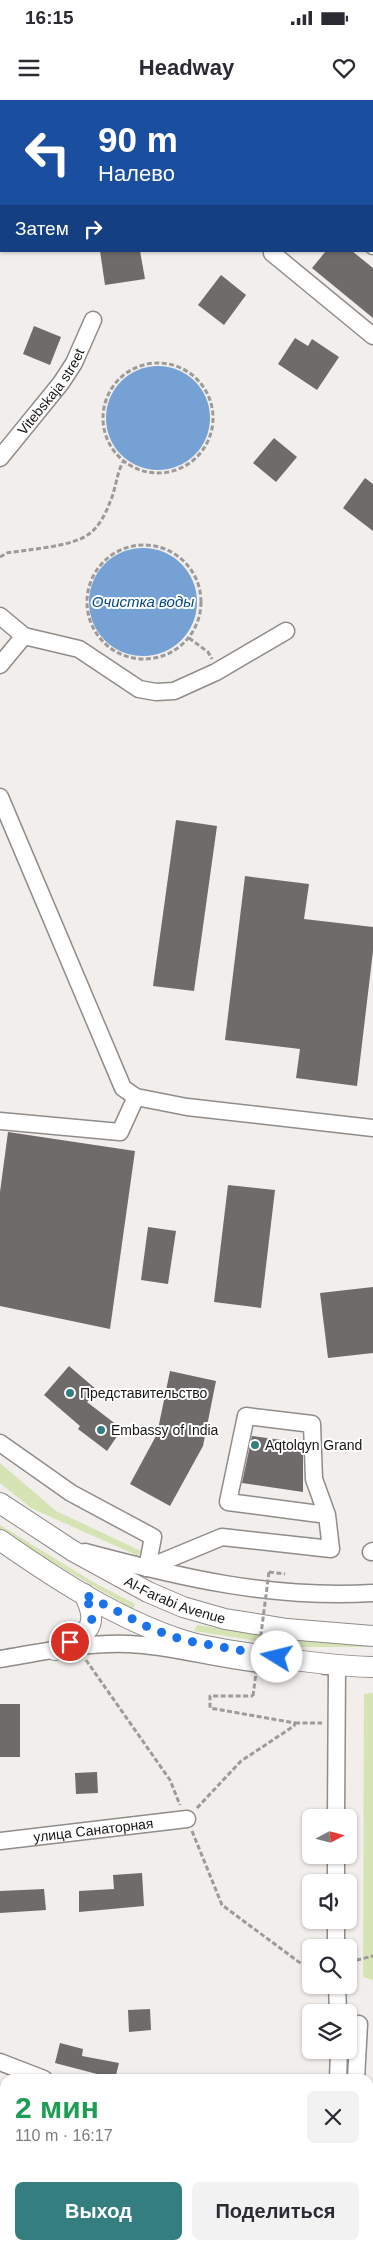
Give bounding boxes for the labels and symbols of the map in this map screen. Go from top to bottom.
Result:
street label: Vitebskaja street [14,346,87,438]
water label: Очистка воды [92,593,194,610]
place label: Представительство [80,1385,208,1401]
marker: Представительство [64,1387,76,1399]
place label: Embassy of India [111,1422,219,1438]
marker: Embassy of India [95,1424,107,1436]
place label: Aqtolqyn Grand [265,1437,362,1453]
marker: Aqtolqyn Grand [249,1439,261,1451]
street label: Al-Farabi Avenue [122,1573,227,1627]
pin [49,1621,91,1663]
position arrow [250,1630,302,1682]
north arrow [302,1809,358,1864]
street label: улица Санаторная [32,1815,154,1845]

